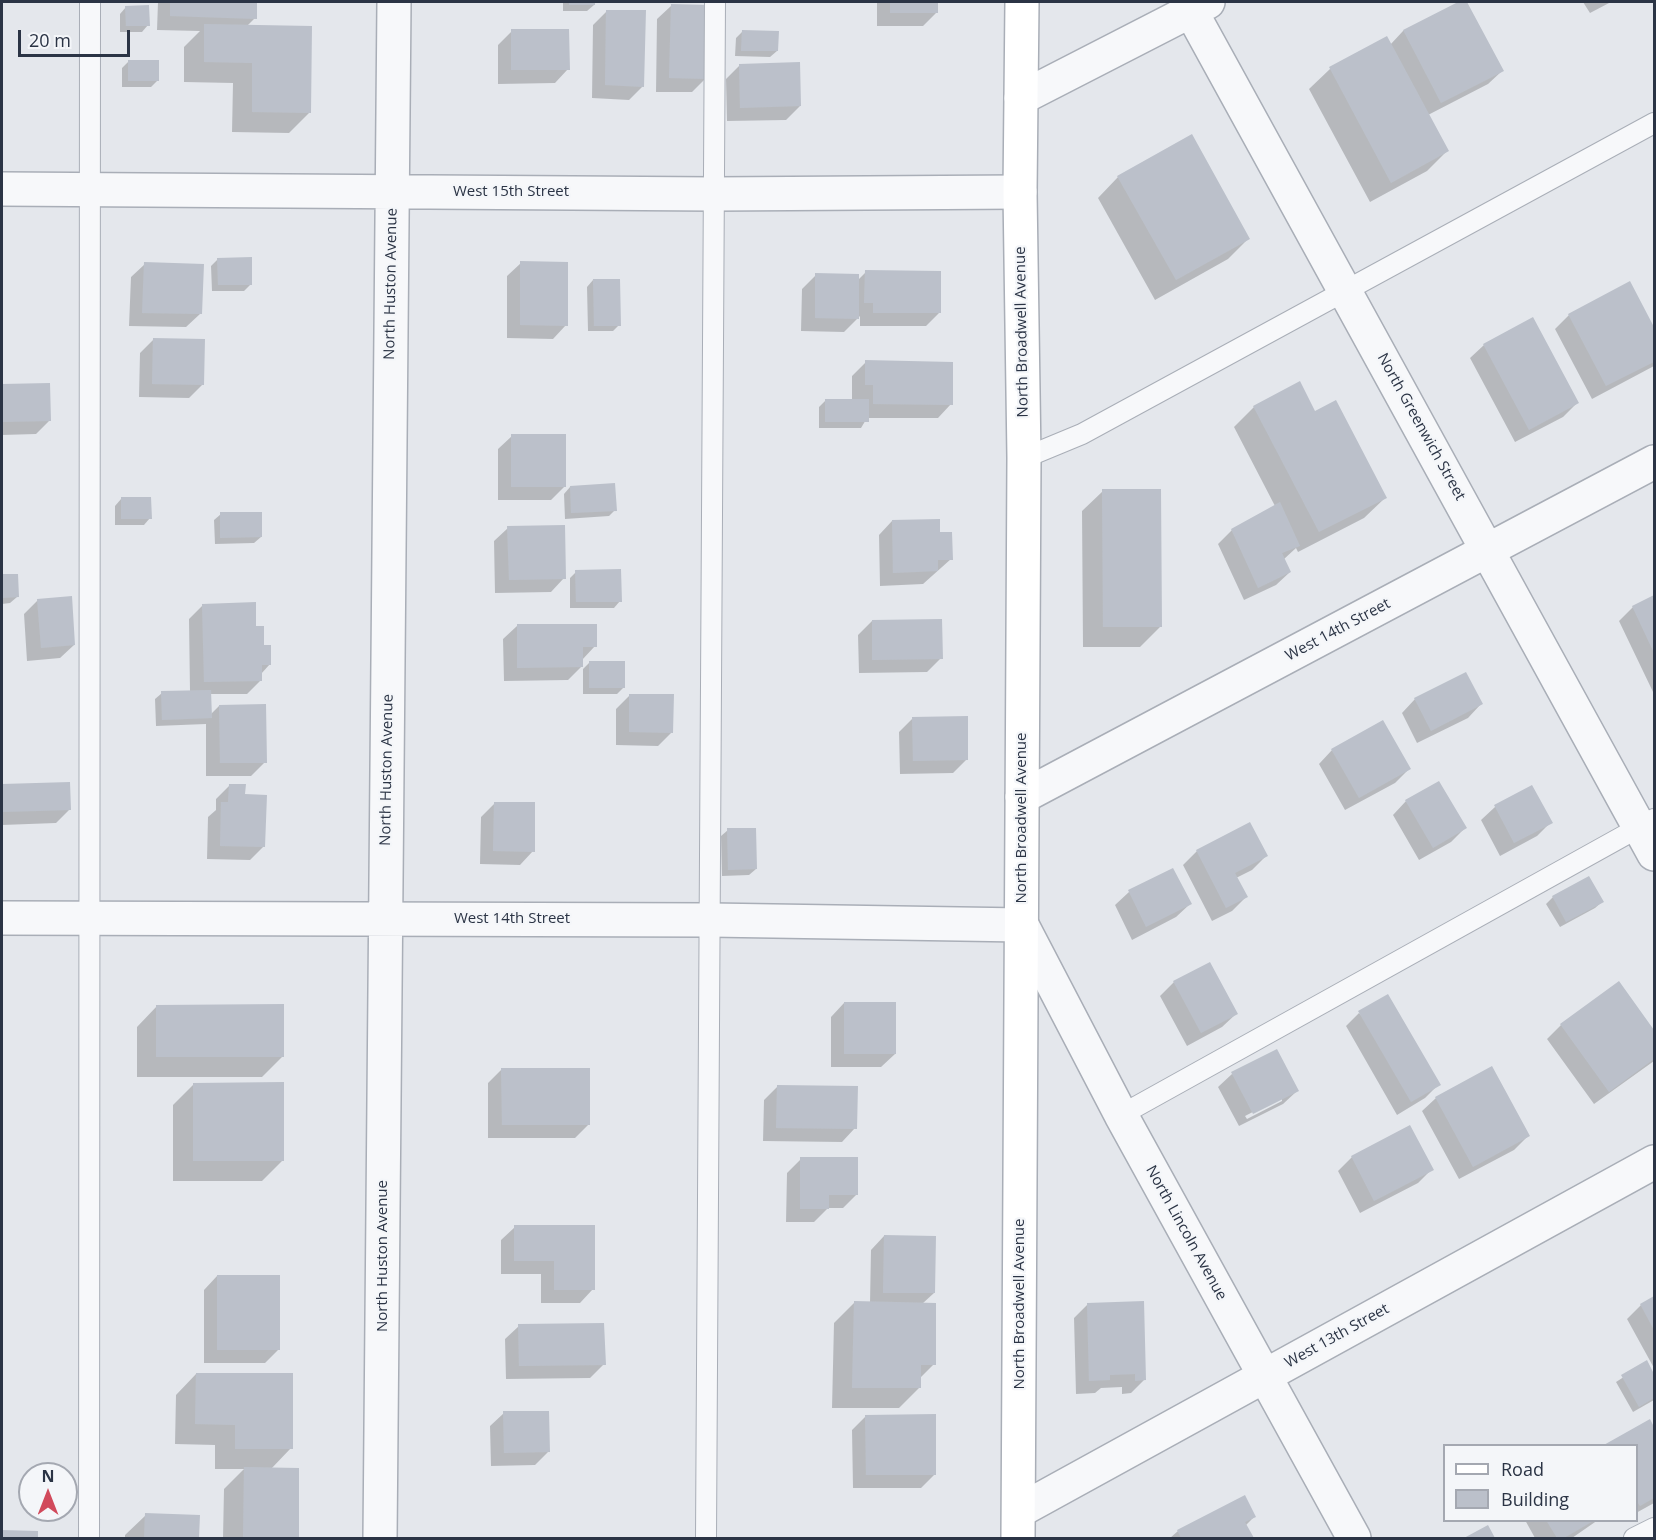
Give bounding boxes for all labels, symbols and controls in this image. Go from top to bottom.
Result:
scale bar [21,18,134,56]
text: 20 m [29,28,71,52]
street label: West 15th Street [453,183,569,201]
street label: North Huston Avenue [381,208,401,360]
street label: North Broadwell Avenue [1012,246,1032,418]
street label: North Greenwich Street [1373,350,1469,504]
street label: West 14th Street [1282,595,1394,665]
street label: North Huston Avenue [377,694,397,846]
street label: North Broadwell Avenue [1013,733,1031,903]
street label: West 14th Street [454,910,570,928]
street label: North Lincoln Avenue [1142,1163,1230,1303]
street label: North Huston Avenue [374,1180,392,1332]
street label: North Broadwell Avenue [1011,1219,1029,1389]
street label: West 13th Street [1282,1300,1392,1372]
legend [1443,1444,1638,1522]
text: Road [1501,1457,1544,1481]
north arrow [18,1462,78,1522]
text: N [41,1465,55,1487]
text: Building [1501,1487,1569,1511]

